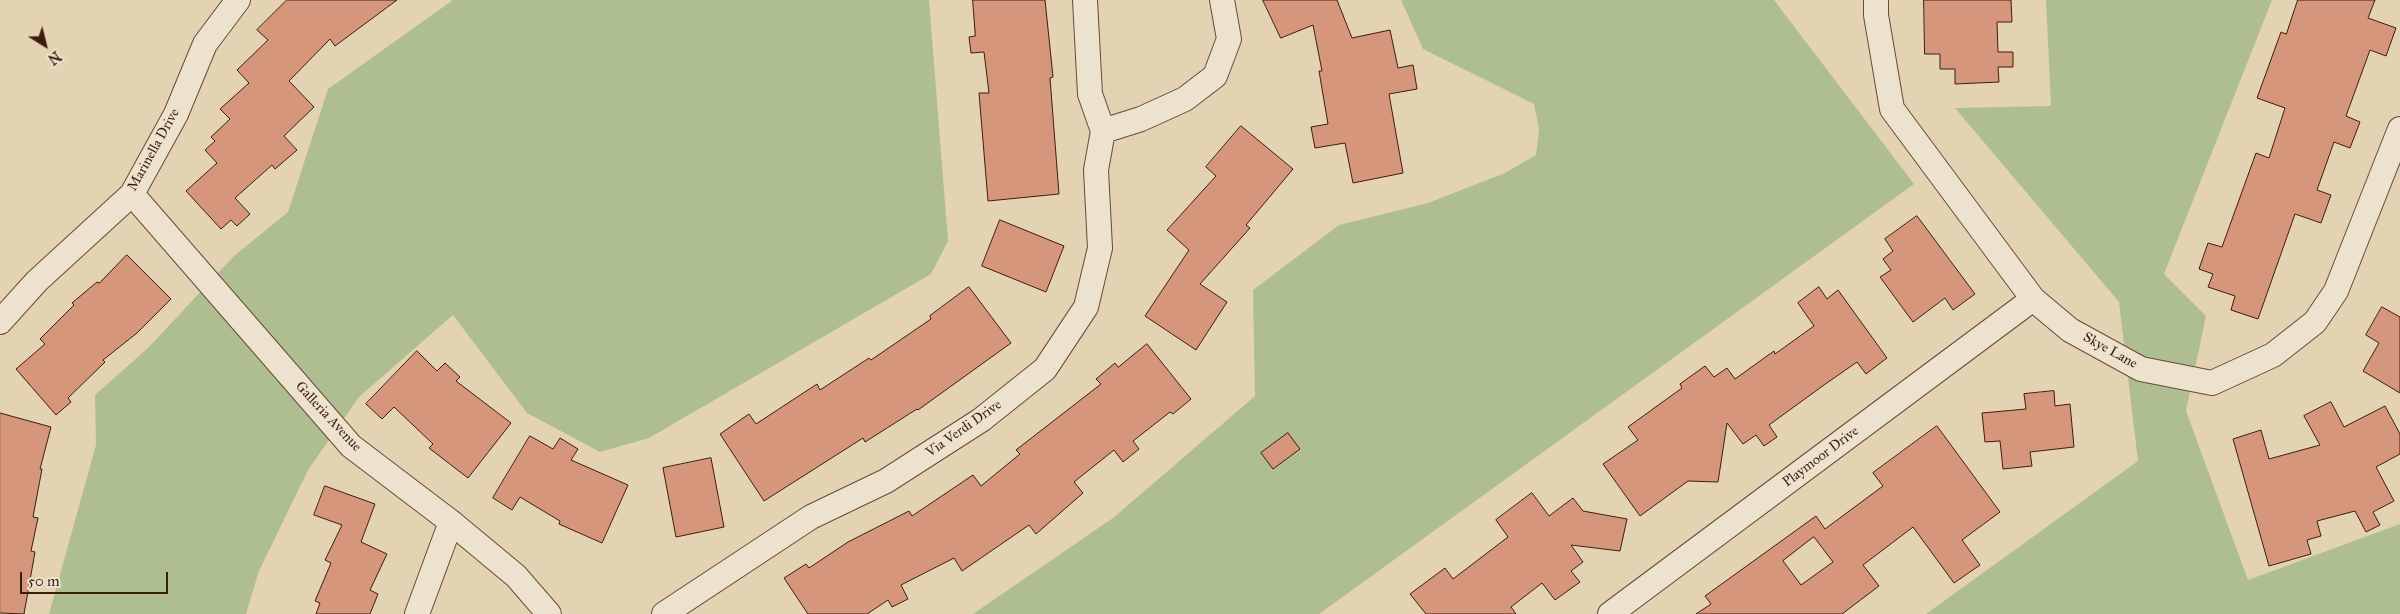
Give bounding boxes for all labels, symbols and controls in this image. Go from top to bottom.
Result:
north arrow [20,20,70,70]
text: N [44,47,64,68]
street label: Marinella Drive [124,106,184,194]
street label: Skye Lane [2080,329,2140,373]
street label: Galleria Avenue [291,379,365,455]
street label: Via Verdi Drive [923,397,1005,461]
street label: Playmoor Drive [1780,423,1862,491]
scale bar [22,562,170,594]
text: 50 m [28,572,60,590]

